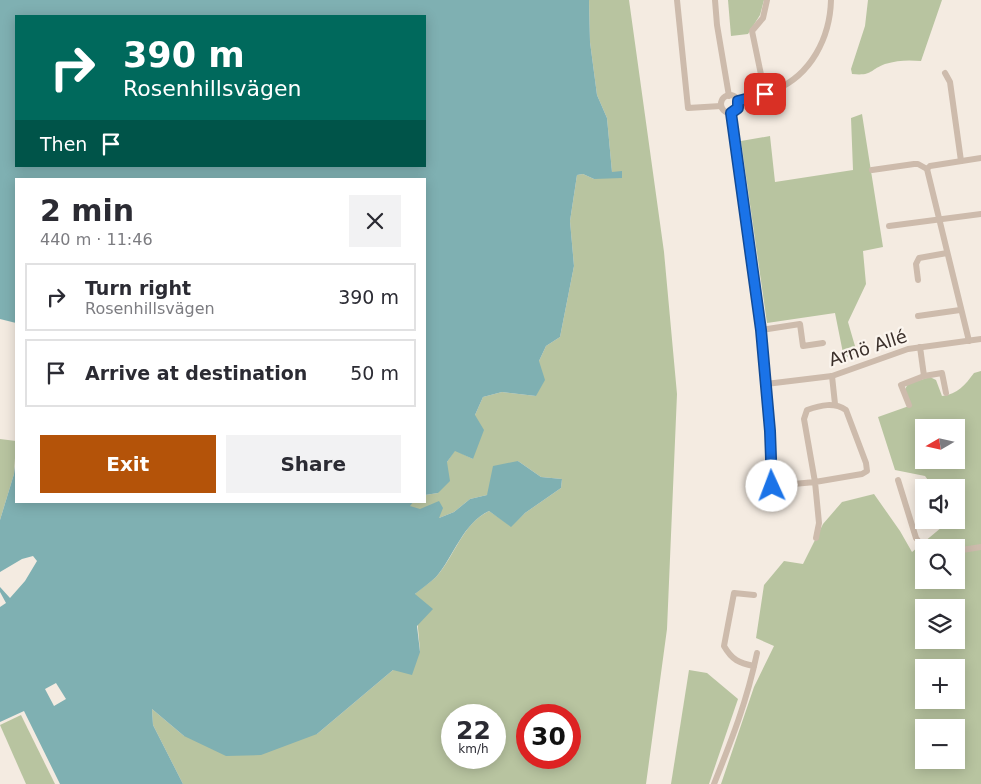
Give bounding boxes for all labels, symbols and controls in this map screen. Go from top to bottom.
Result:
icon: right [40,35,105,100]
text: 390 m [123,35,245,75]
pin [744,73,786,115]
text: Rosenhillsvägen [123,76,301,101]
icon: arrive [751,80,779,108]
icon: arrive [97,130,125,158]
text: Then [40,133,87,155]
text: 2 min [40,193,134,228]
button: close [349,195,401,247]
text: 440 m · 11:46 [40,230,153,249]
text: Turn right [85,277,191,299]
icon: right [42,283,70,311]
text: 390 m [338,286,399,308]
text: Rosenhillsvägen [85,299,215,318]
street label: Arnö Allé [826,325,910,370]
icon: arrive [42,359,70,387]
text: Arrive at destination [85,362,307,384]
text: 50 m [350,362,399,384]
north arrow [915,419,965,469]
map controls [915,419,965,769]
button: Exit [40,435,216,493]
button: Share [226,435,401,493]
position arrow [745,459,797,511]
button: sound [915,479,965,529]
button: search [915,539,965,589]
button: layers [915,599,965,649]
button: + [915,659,965,709]
speed limit sign: 30 [516,704,581,769]
text: 22 [456,716,491,745]
button: − [915,719,965,769]
text: km/h [458,742,489,756]

